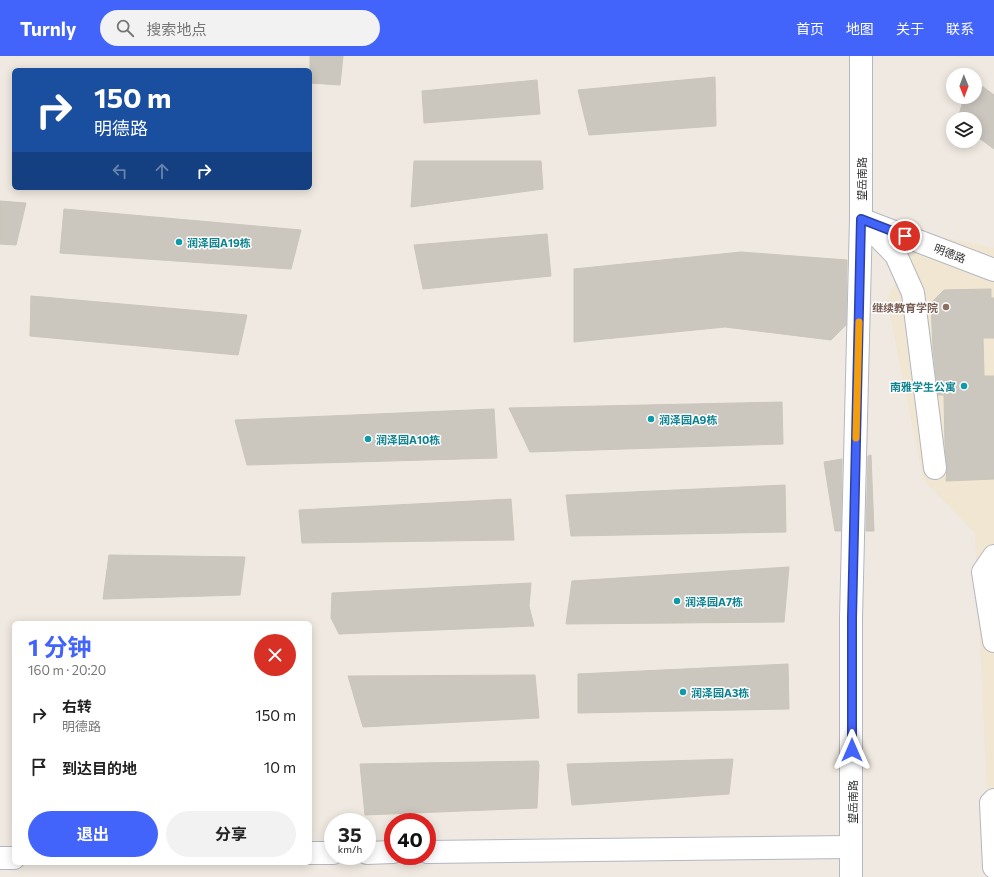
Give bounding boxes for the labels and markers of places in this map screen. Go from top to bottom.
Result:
pin [888,219,922,253]
place label: 润泽园A19栋 [187,236,251,249]
marker: 润泽园A19栋 [174,237,184,247]
place label: 继续教育学院 [872,301,938,314]
marker: 继续教育学院 [941,302,951,312]
place label: 南雅学生公寓 [890,380,956,393]
marker: 南雅学生公寓 [959,381,969,391]
place label: 润泽园A9栋 [659,413,717,426]
marker: 润泽园A9栋 [646,414,656,424]
place label: 润泽园A10栋 [376,433,440,446]
marker: 润泽园A10栋 [363,434,373,444]
place label: 润泽园A7栋 [685,595,743,608]
marker: 润泽园A7栋 [672,596,682,606]
place label: 润泽园A3栋 [691,686,749,699]
marker: 润泽园A3栋 [678,687,688,697]

